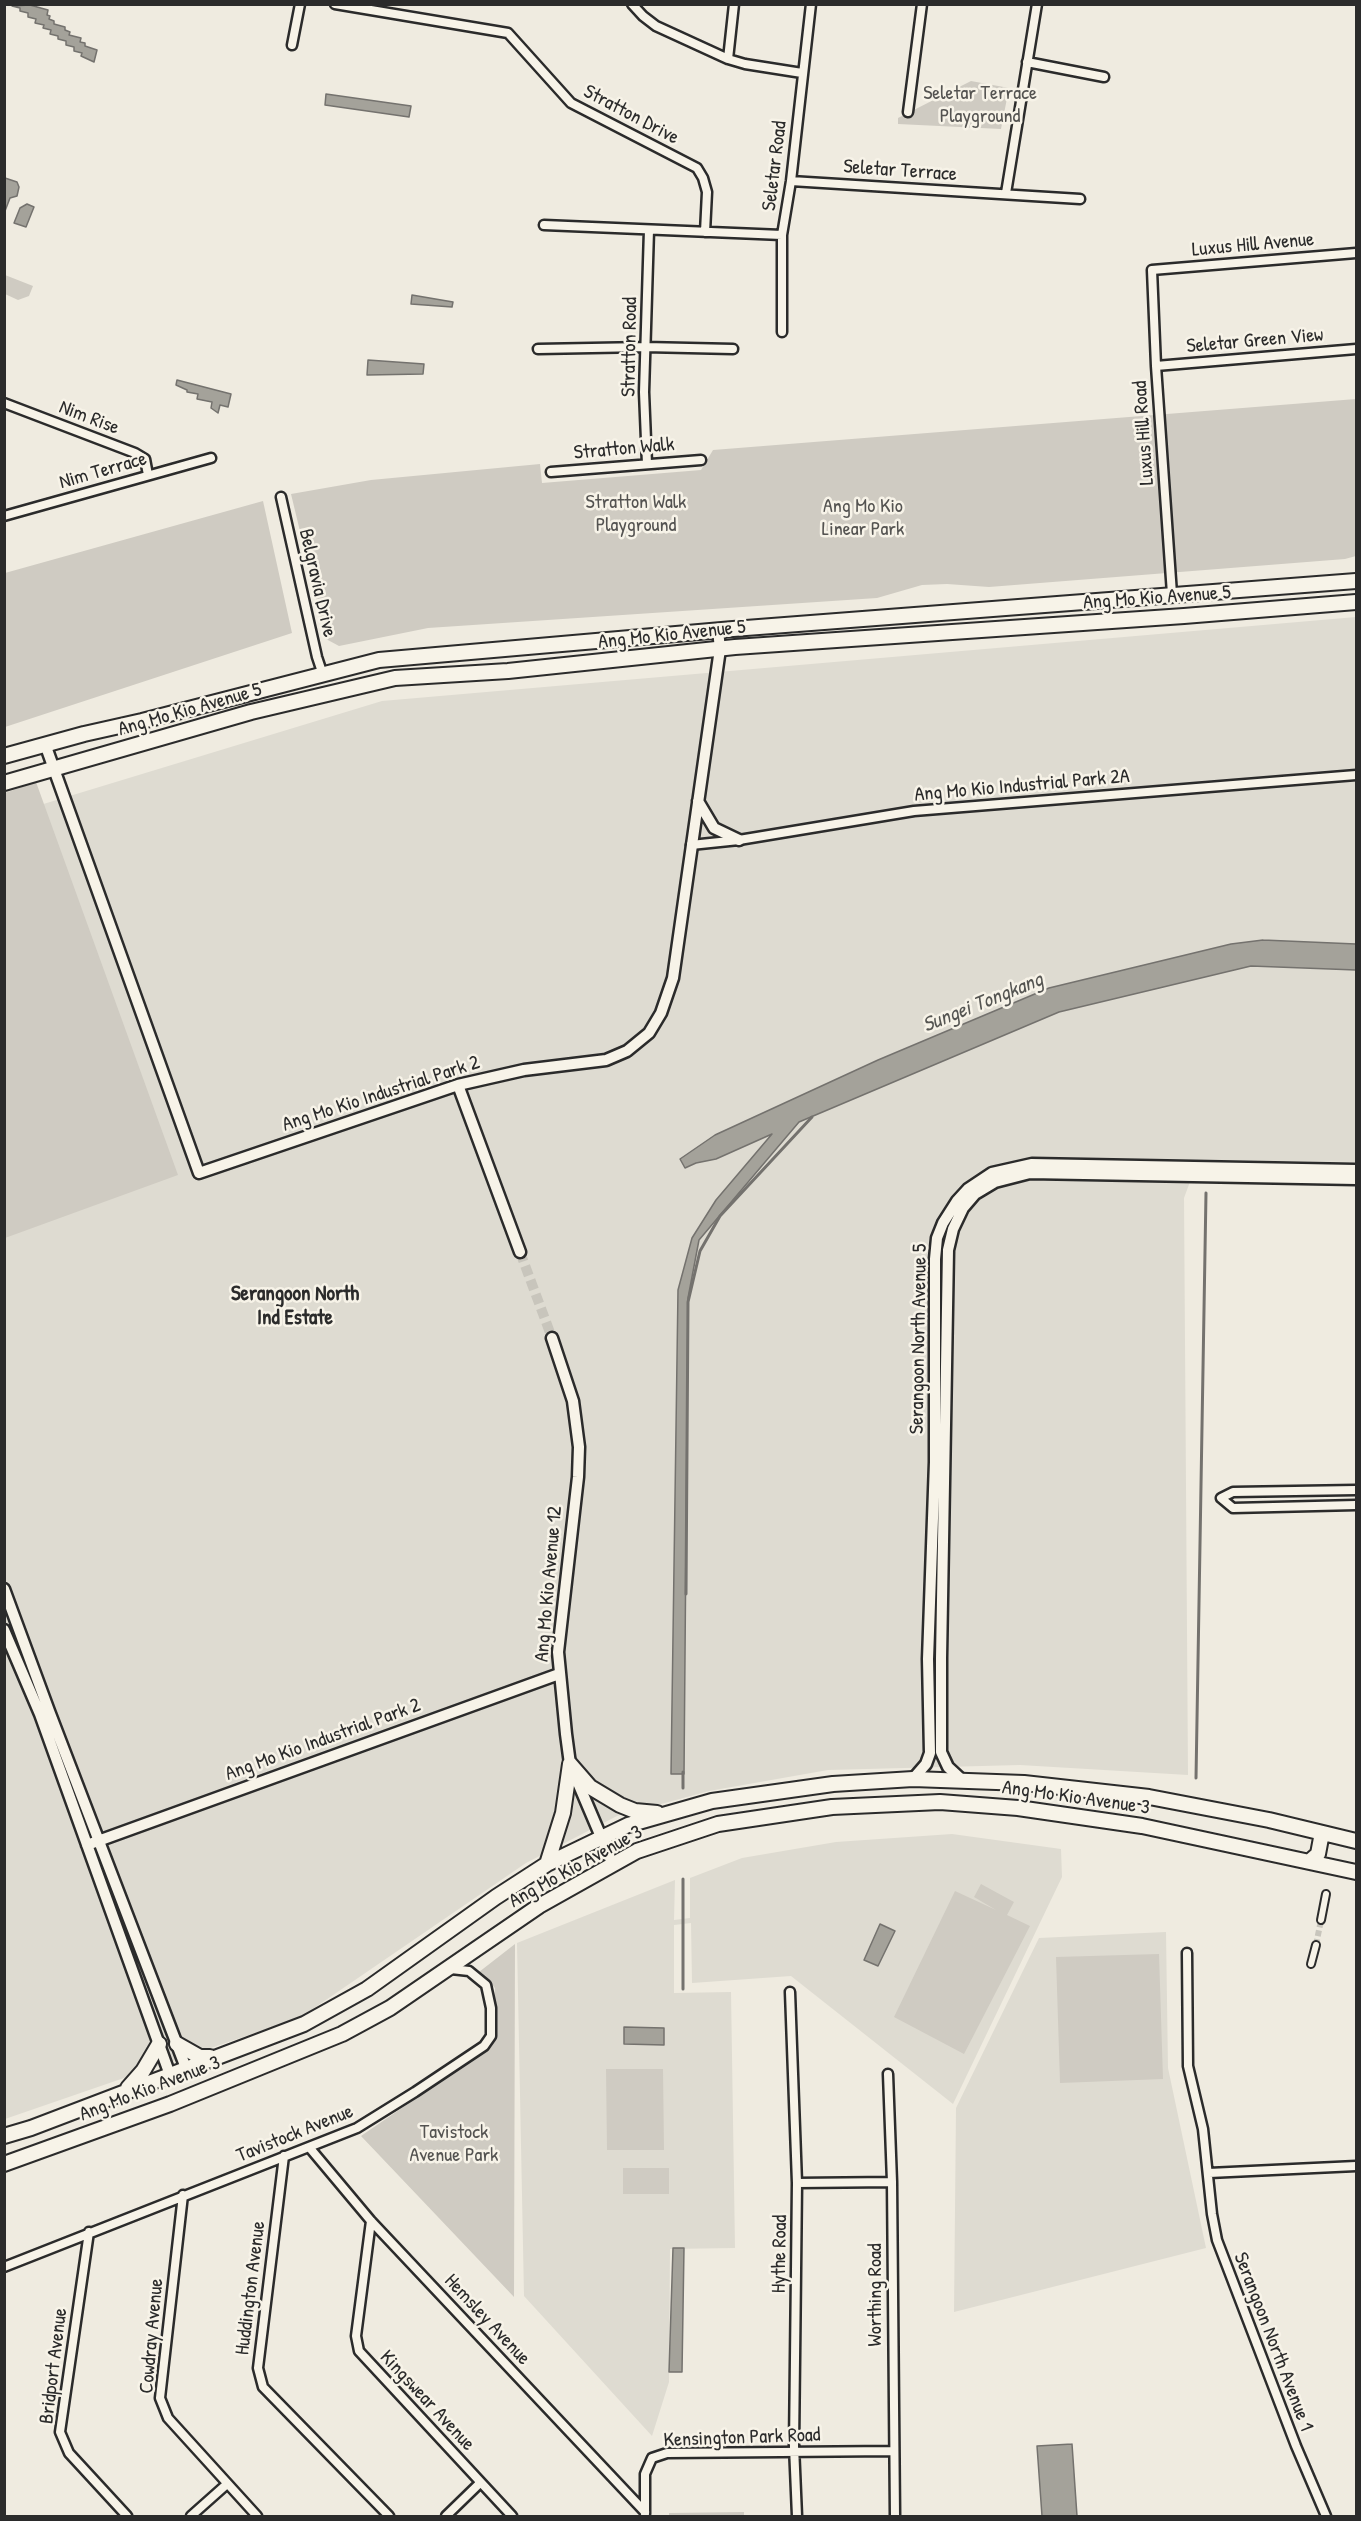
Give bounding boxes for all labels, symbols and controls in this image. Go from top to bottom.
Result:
street label: Stratton Drive [579,80,683,150]
park label: Seletar Terrace Playground [923,82,1037,129]
street label: Seletar Road [758,120,792,212]
street label: Seletar Terrace [842,155,958,187]
street label: Luxus Hill Avenue [1191,228,1315,262]
street label: Stratton Road [617,297,643,397]
street label: Seletar Green View [1186,323,1324,359]
street label: Luxus Hill Road [1128,380,1160,486]
street label: Nim Rise [56,396,122,440]
street label: Stratton Walk [573,433,675,465]
street label: Nim Terrace [57,447,149,495]
park label: Stratton Walk Playground [586,491,686,538]
park label: Ang Mo Kio Linear Park [822,495,904,542]
street label: Belgravia Drive [293,527,341,639]
street label: Ang Mo Kio Avenue 5 [1082,581,1232,615]
street label: Ang Mo Kio Avenue 5 [597,615,747,655]
street label: Ang Mo Kio Avenue 5 [115,678,265,742]
street label: Ang Mo Kio Industrial Park 2A [914,765,1130,807]
water label: Sungei Tongkang [919,967,1047,1039]
street label: Ang Mo Kio Industrial Park 2 [279,1051,483,1137]
street label: Serangoon North Avenue 5 [905,1244,933,1434]
district label: Serangoon North Ind Estate [231,1281,359,1331]
street label: Ang Mo Kio Avenue 12 [530,1505,568,1663]
street label: Ang Mo Kio Industrial Park 2 [222,1694,424,1786]
street label: Ang Mo Kio Avenue 3 [1001,1776,1151,1820]
street label: Ang Mo Kio Avenue 3 [505,1820,647,1914]
street label: Ang Mo Kio Avenue 3 [76,2051,224,2127]
street label: Tavistock Avenue [233,2100,357,2168]
park label: Tavistock Avenue Park [410,2121,498,2168]
street label: Hythe Road [767,2215,793,2293]
street label: Huddington Avenue [231,2220,271,2356]
street label: Worthing Road [864,2243,888,2347]
street label: Serangoon North Avenue 1 [1228,2249,1318,2435]
street label: Hemsley Avenue [439,2270,535,2370]
street label: Cowdray Avenue [135,2277,169,2395]
street label: Bridport Avenue [35,2307,73,2425]
street label: Kingswear Avenue [374,2346,480,2456]
street label: Kensington Park Road [663,2423,821,2453]

